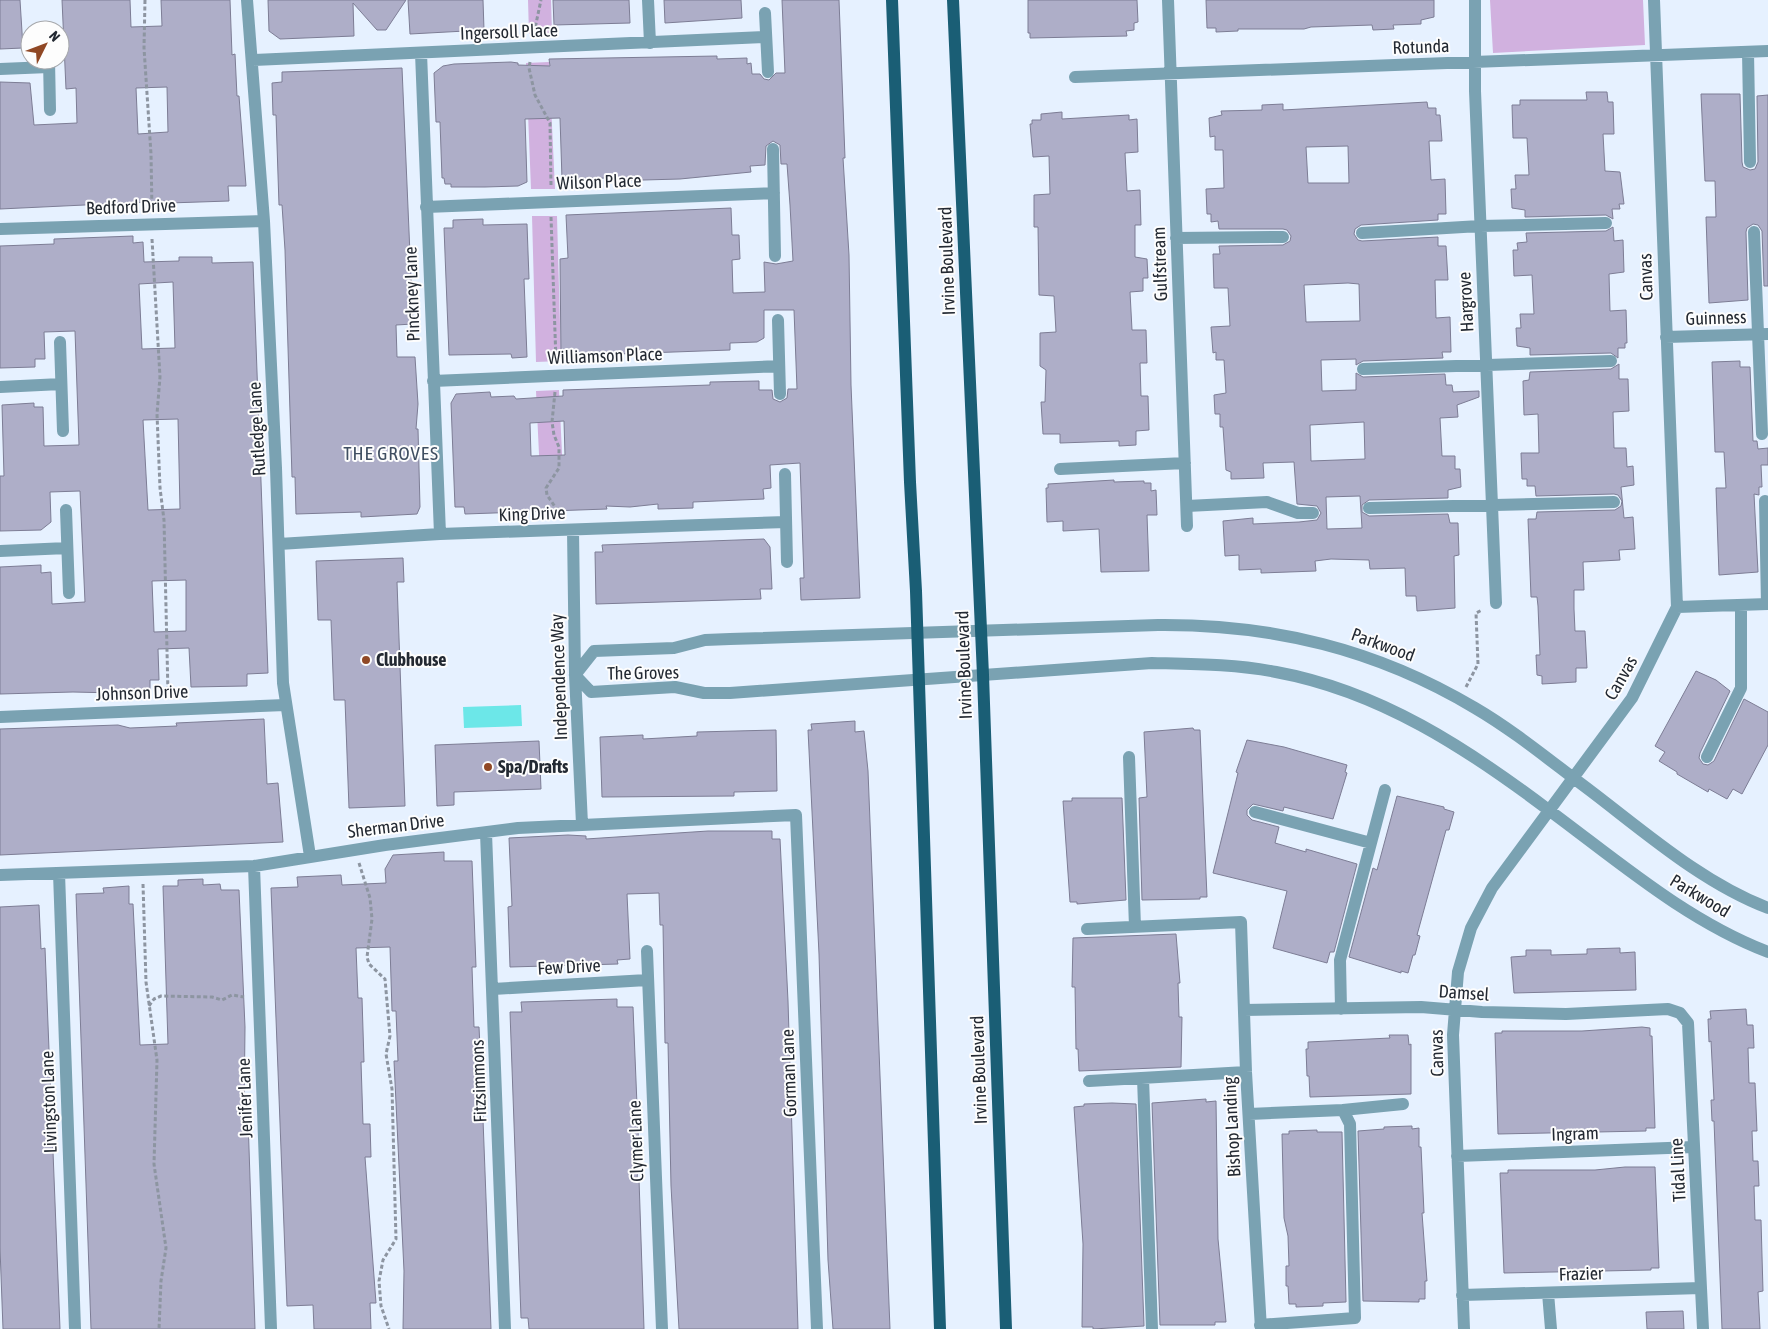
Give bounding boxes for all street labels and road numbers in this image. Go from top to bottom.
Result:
street label: Ingersoll Place [460,19,558,44]
street label: Rotunda [1392,35,1450,58]
street label: Wilson Place [556,170,642,193]
street label: Bedford Drive [86,194,176,219]
street label: Irvine Boulevard [934,206,959,316]
street label: Gulfstream [1148,227,1171,302]
street label: Pinckney Lane [399,246,424,342]
street label: Canvas [1634,253,1657,301]
street label: Hargrove [1453,271,1478,333]
street label: Guinness [1685,306,1747,329]
street label: Williamson Place [547,343,663,368]
street label: Rutledge Lane [244,381,269,477]
street label: King Drive [498,502,566,525]
street label: Irvine Boulevard [951,610,976,720]
street label: Independence Way [546,613,571,741]
street label: Parkwood [1349,623,1418,666]
street label: Canvas [1600,652,1641,703]
street label: The Groves [607,661,679,684]
street label: Johnson Drive [95,680,189,705]
street label: Sherman Drive [346,809,445,842]
street label: Parkwood [1667,870,1734,922]
street label: Few Drive [537,954,601,979]
street label: Damsel [1438,980,1490,1005]
street label: Irvine Boulevard [966,1015,991,1125]
street label: Gorman Lane [776,1029,801,1117]
street label: Canvas [1426,1029,1447,1077]
street label: Fitzsimmons [467,1039,490,1123]
street label: Livingston Lane [36,1050,61,1154]
street label: Jenifer Lane [233,1058,256,1138]
street label: Bishop Landing [1218,1076,1245,1178]
street label: Clymer Lane [624,1100,647,1182]
street label: Ingram [1551,1122,1599,1145]
street label: Tidal Line [1665,1138,1690,1202]
street label: Frazier [1558,1262,1604,1285]

